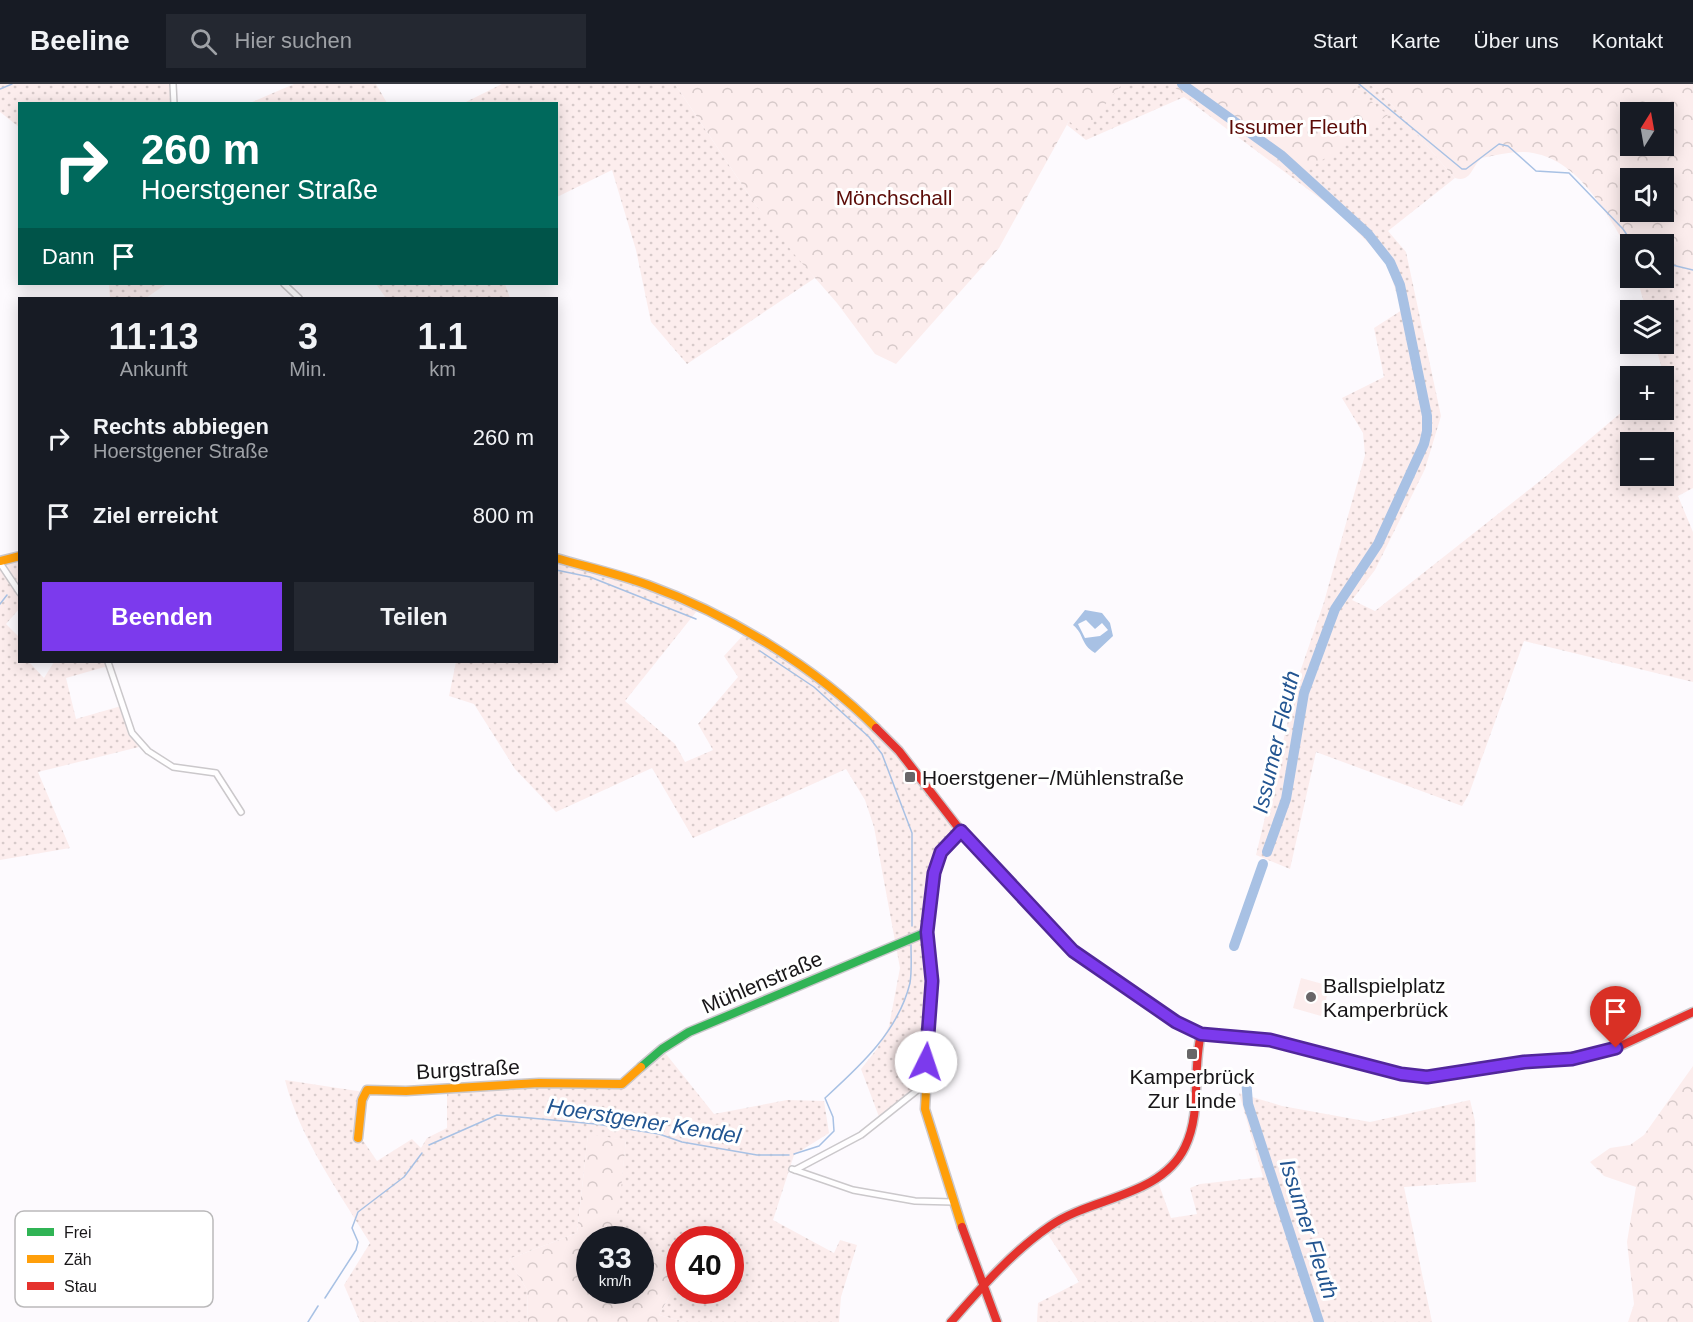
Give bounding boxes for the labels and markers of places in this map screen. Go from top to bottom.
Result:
place label: Hoerstgener−/Mühlenstraße [922,766,1184,789]
marker: Hoerstgener−/Mühlenstraße [903,770,917,784]
place label: Ballspielplatz Kamperbrück [1323,974,1448,1021]
pin [1590,986,1641,1048]
marker: Ballspielplatz Kamperbrück [1304,990,1318,1004]
marker: Kamperbrück Zur Linde [1185,1047,1199,1061]
place label: Kamperbrück Zur Linde [1130,1065,1255,1112]

